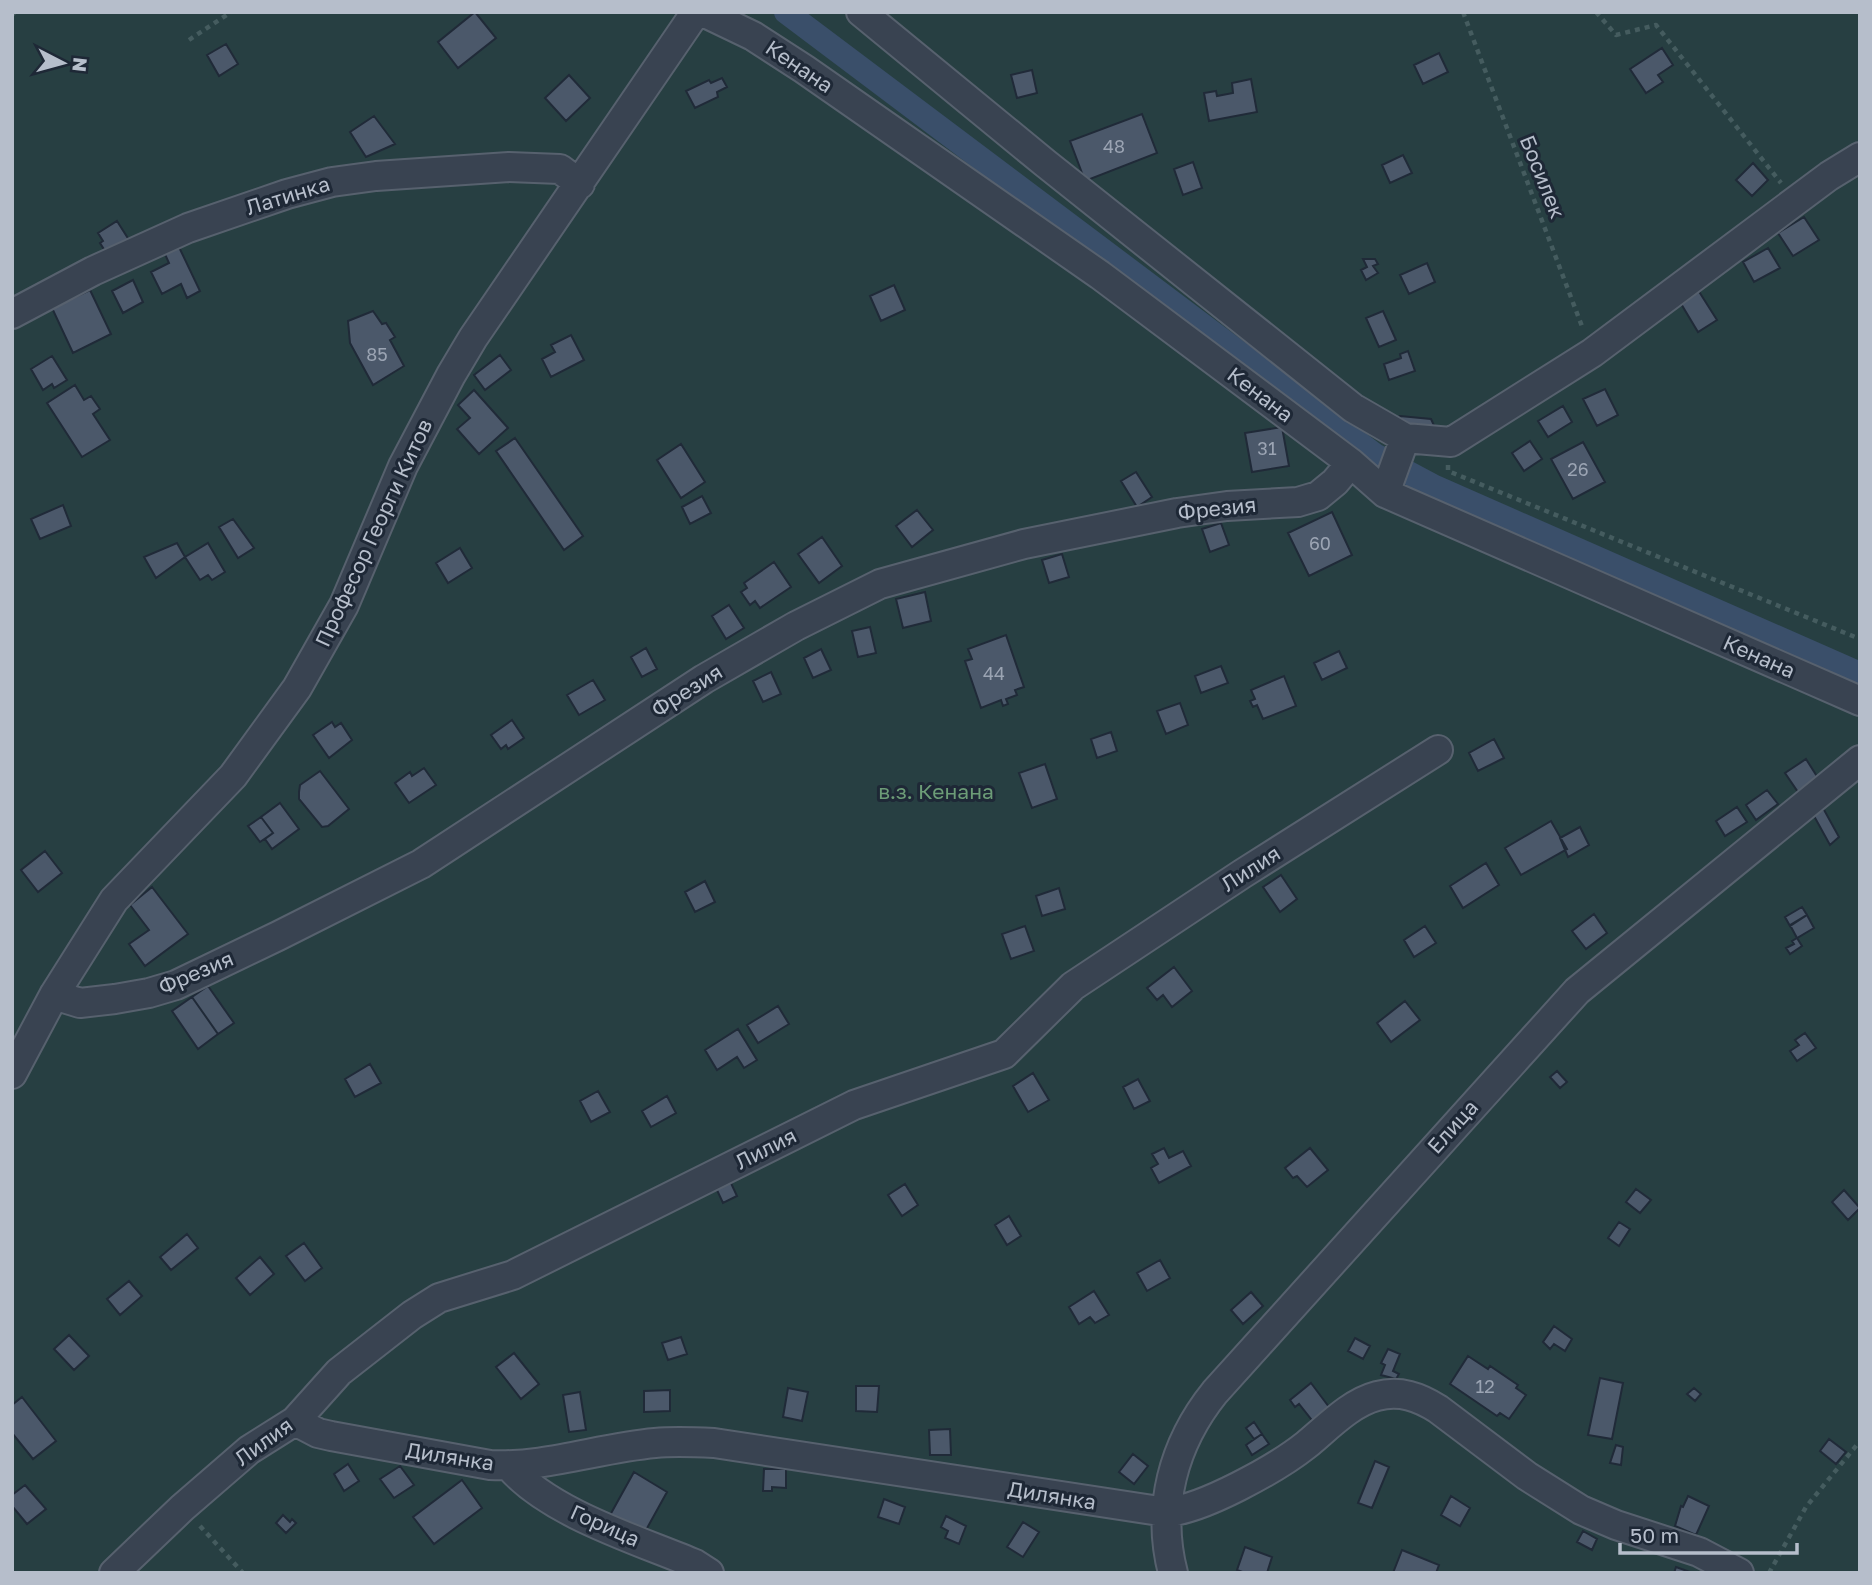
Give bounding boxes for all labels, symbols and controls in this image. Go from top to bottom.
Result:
north arrow [28,28,98,98]
street label: Кенана [761,34,838,98]
text: N [68,56,93,73]
street label: Босилек [1515,131,1571,222]
house number: 48 [1103,135,1125,157]
street label: Латинка [243,170,333,220]
house number: 85 [366,343,388,365]
street label: Кенана [1223,361,1299,427]
street label: Професор Георги Китов [309,415,437,651]
house number: 31 [1257,437,1277,459]
house number: 26 [1567,458,1589,480]
street label: Фрезия [1176,491,1258,525]
house number: 60 [1309,532,1331,554]
street label: Кенана [1719,629,1799,683]
street label: Фрезия [646,658,727,722]
house number: 44 [983,662,1005,684]
park label: в.з. Кенана [878,778,994,804]
street label: Лилия [1216,840,1285,897]
street label: Фрезия [154,945,237,999]
street label: Елица [1421,1094,1483,1159]
street label: Лилия [731,1122,800,1174]
house number: 12 [1475,1375,1495,1397]
street label: Лилия [230,1412,297,1471]
street label: Дилянка [404,1436,496,1476]
street label: Дилянка [1006,1475,1098,1515]
street label: Горица [567,1498,644,1552]
scale bar [1620,1512,1797,1556]
text: 50 m [1630,1522,1679,1548]

